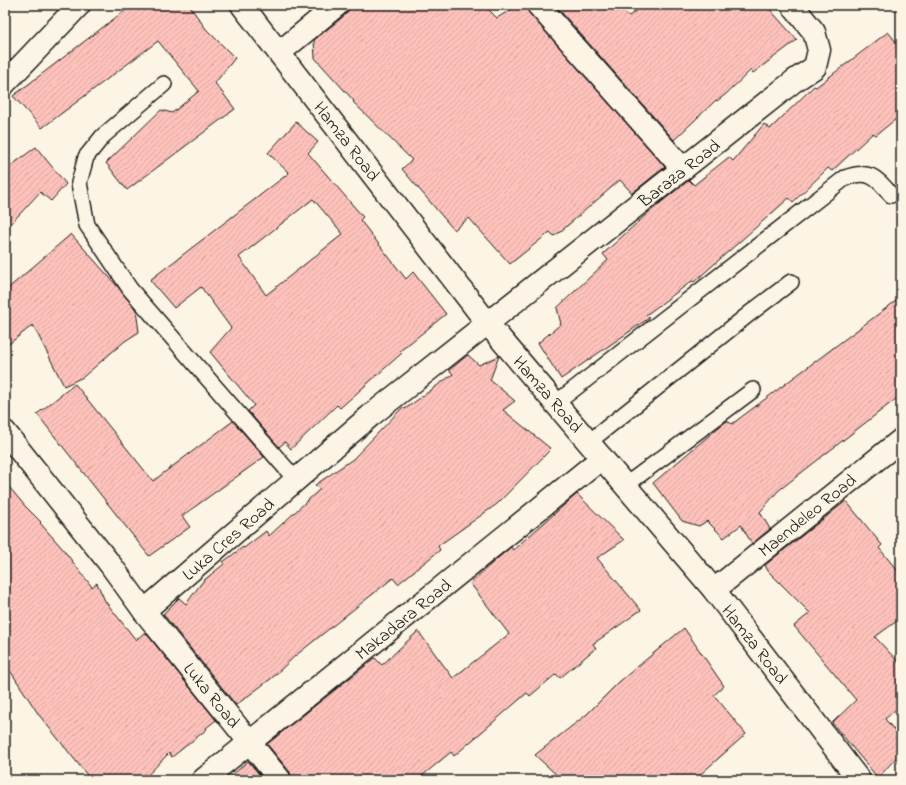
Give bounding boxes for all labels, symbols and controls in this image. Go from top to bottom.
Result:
street label: Hamza Road [306,97,385,188]
street label: Baraza Road [633,134,727,216]
street label: Hamza Road [505,351,587,440]
street label: Maendeleo Road [753,469,863,564]
street label: Luka Cres Road [177,493,281,588]
street label: Makadara Road [351,574,458,667]
street label: Hamza Road [714,600,793,691]
street label: Luka Road [176,658,245,735]

